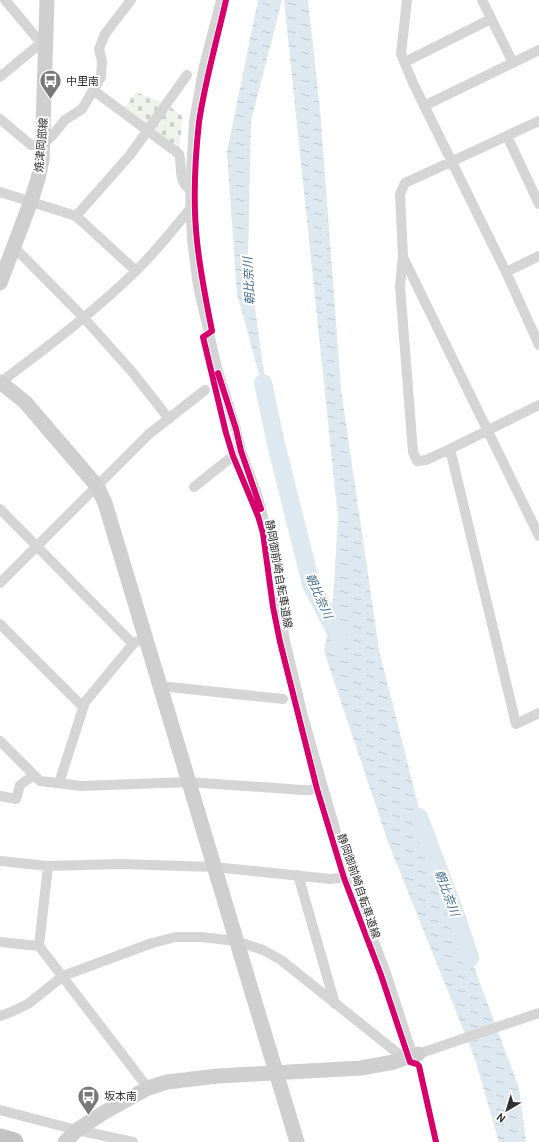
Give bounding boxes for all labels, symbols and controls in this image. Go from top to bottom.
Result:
bus stop icon: 中里南 [37,68,63,101]
place label: 中里南 [66,75,99,89]
street label: 焼津岡部線 [33,117,51,173]
water label: 朝比奈川 [241,255,259,305]
street label: 静岡御前崎自転車道線 [262,519,294,630]
water label: 朝比奈川 [301,571,336,623]
street label: 静岡御前崎自転車道線 [334,832,383,941]
water label: 朝比奈川 [430,868,463,920]
bus stop icon: 坂本南 [75,1083,101,1116]
place label: 坂本南 [104,1090,137,1104]
north arrow [487,1090,527,1130]
text: N [494,1109,509,1125]

